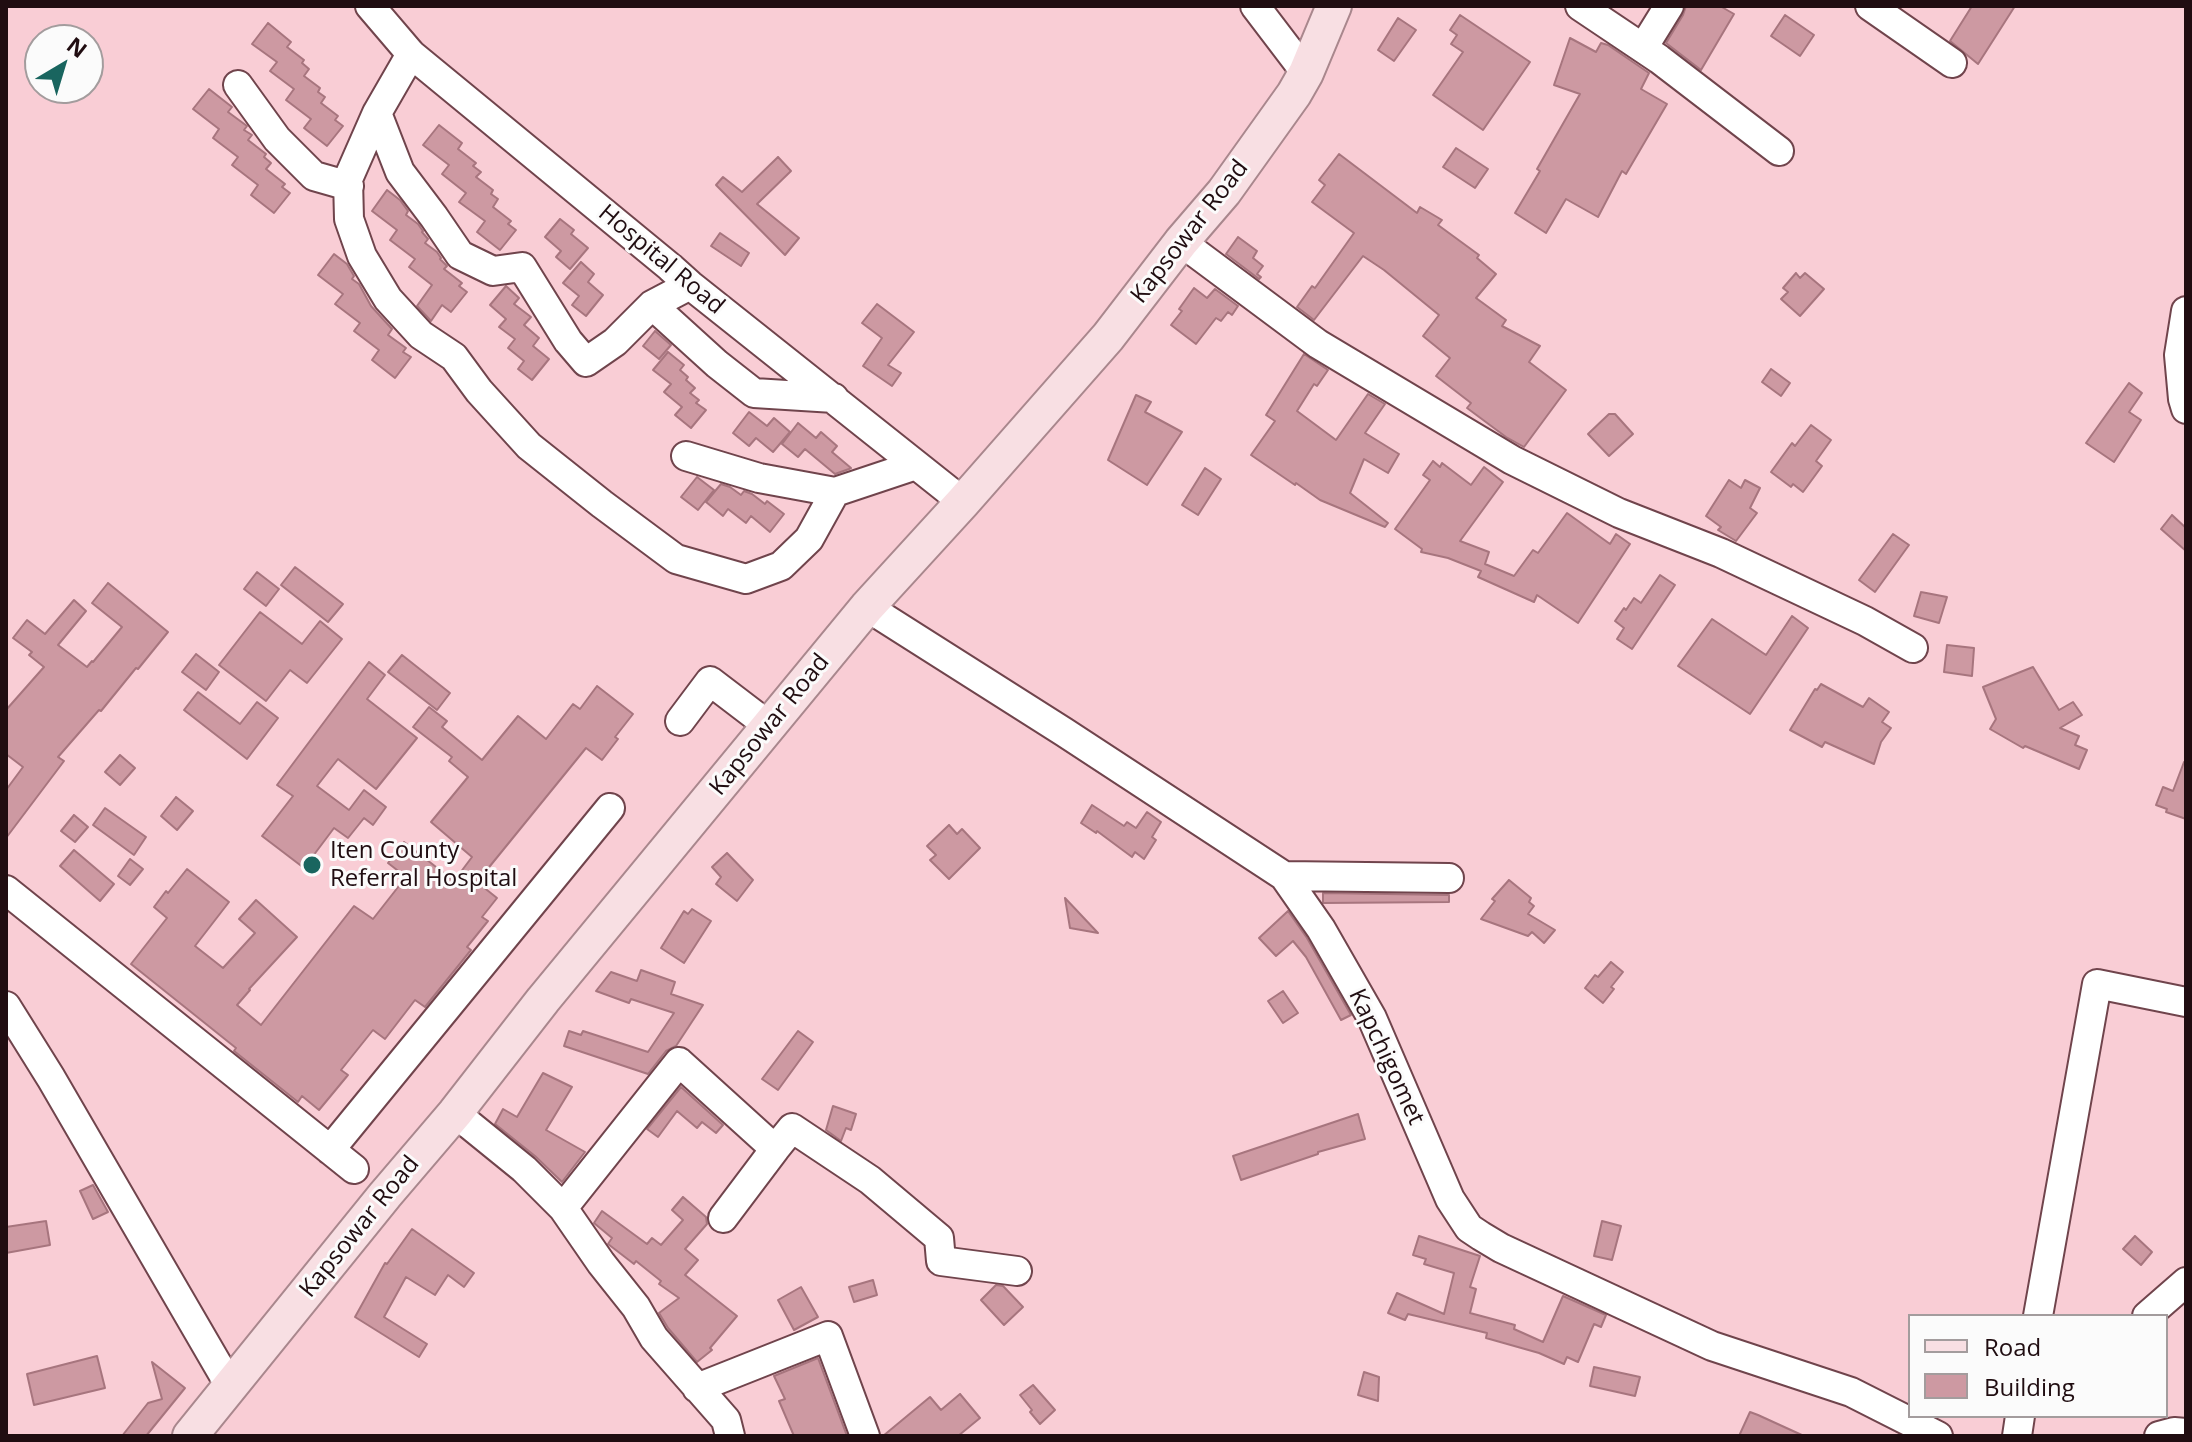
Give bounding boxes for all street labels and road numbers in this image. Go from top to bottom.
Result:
street label: Kapsowar Road [1125,155,1255,309]
street label: Hospital Road [592,199,730,321]
street label: Kapsowar Road [704,648,836,802]
street label: Kapchigomet [1342,984,1430,1130]
street label: Kapsowar Road [294,1150,426,1304]

